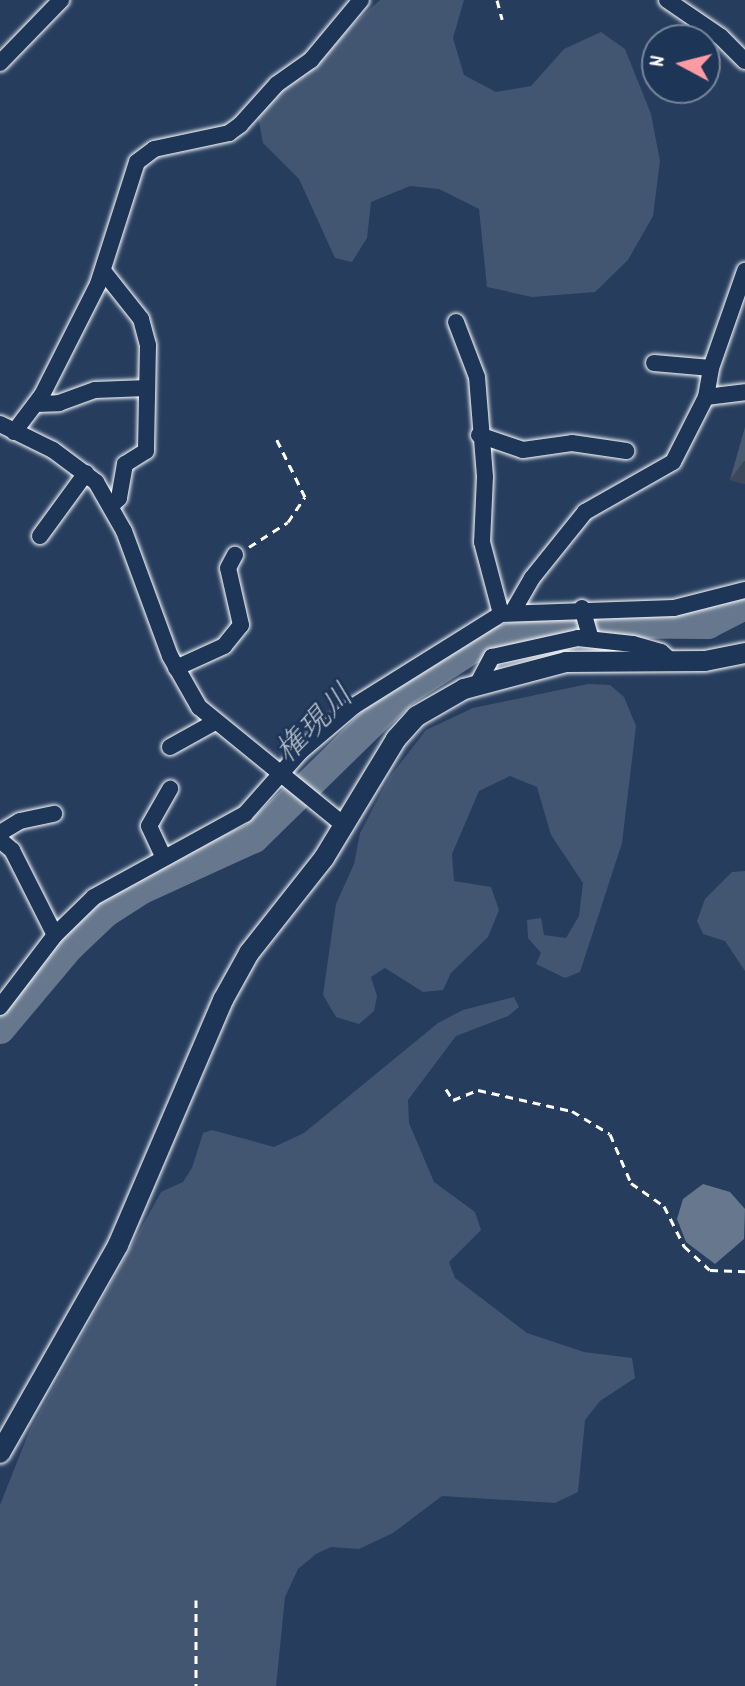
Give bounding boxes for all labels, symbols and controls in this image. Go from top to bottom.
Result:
north arrow [641,24,721,104]
text: N [643,54,675,69]
water label: 権現川 [269,678,365,774]

